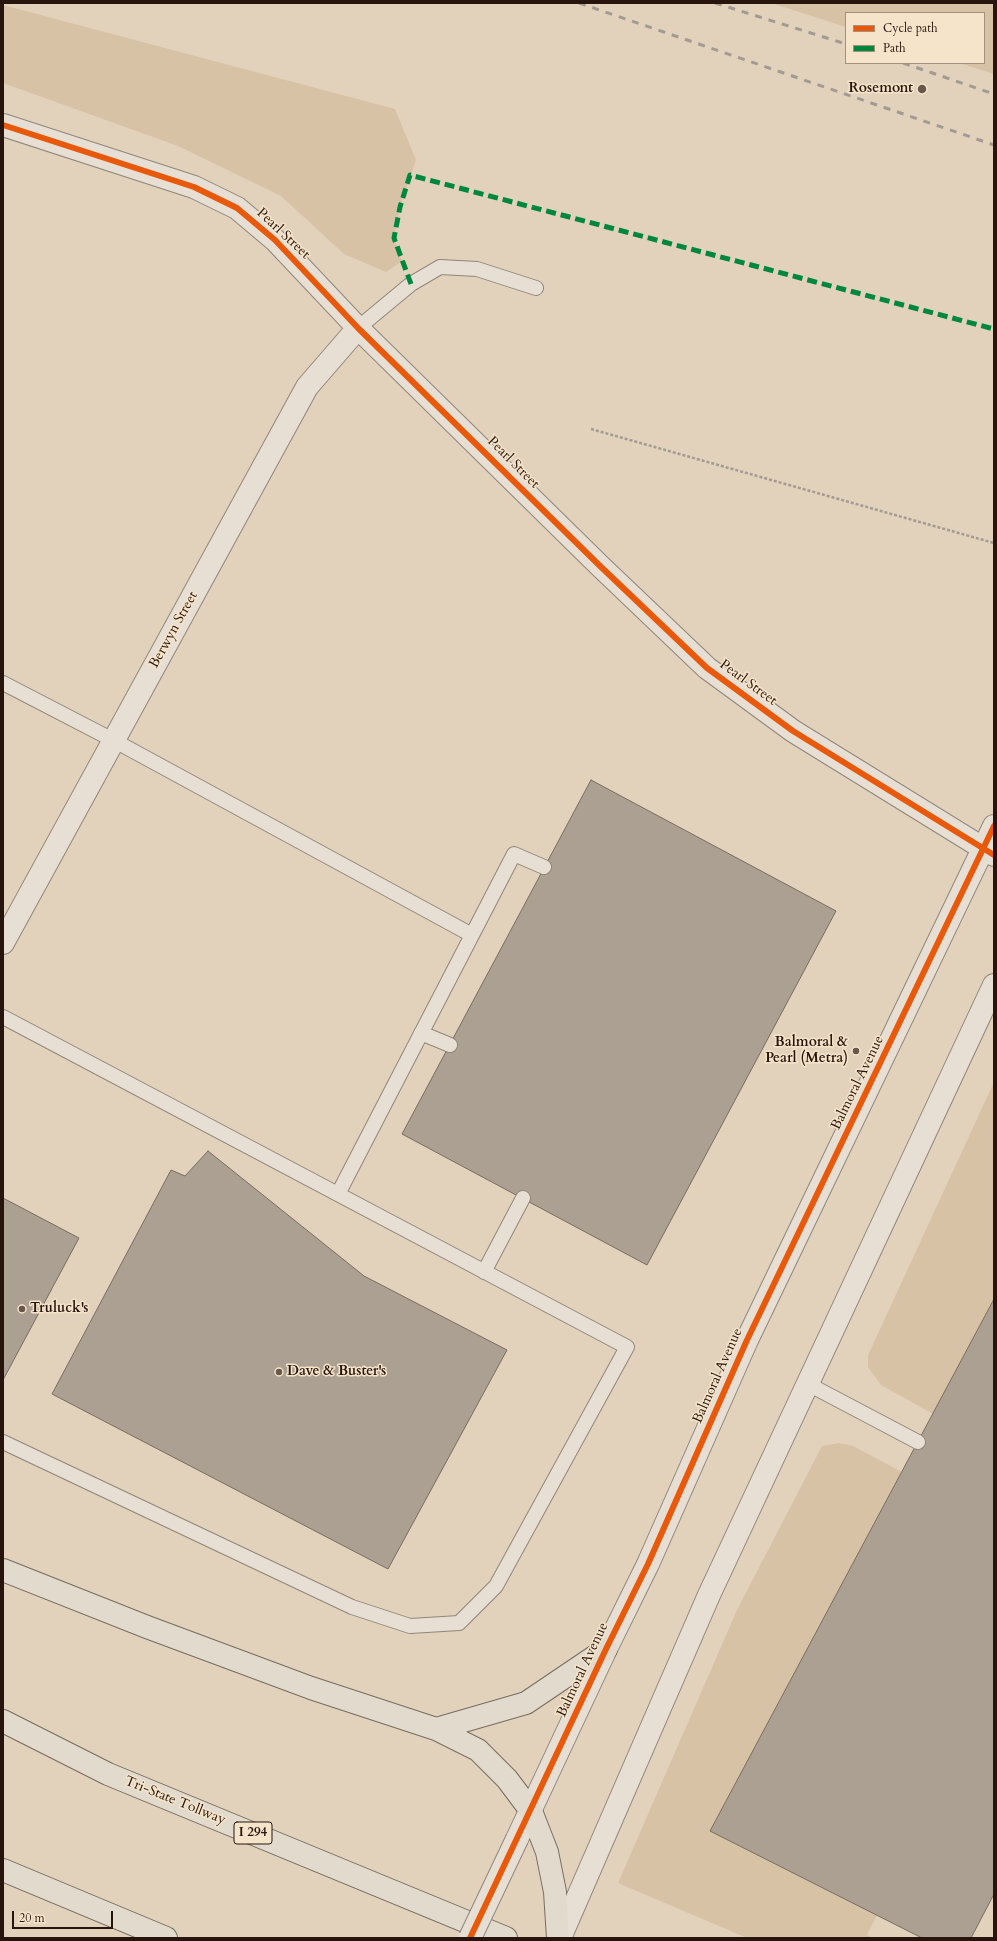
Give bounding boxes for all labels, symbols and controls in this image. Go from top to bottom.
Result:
legend [845,12,985,64]
text: Cycle path [883,20,938,36]
text: Path [883,40,906,56]
place label: Rosemont [849,81,913,97]
marker: Rosemont [916,83,928,95]
street label: Pearl Street [253,205,313,263]
street label: Pearl Street [483,433,543,493]
street label: Berwyn Street [146,589,202,671]
street label: Pearl Street [716,657,780,709]
street label: Balmoral Avenue [828,1033,888,1133]
place label: Balmoral & Pearl (Metra) [765,1035,848,1068]
marker: Balmoral & Pearl (Metra) [851,1046,861,1056]
place label: Truluck's [30,1301,89,1317]
marker: Truluck's [17,1304,27,1314]
street label: Balmoral Avenue [689,1326,747,1426]
place label: Dave & Buster's [287,1364,386,1380]
marker: Dave & Buster's [274,1367,284,1377]
street label: Balmoral Avenue [554,1620,612,1720]
street label: Tri-State Tollway [122,1773,228,1829]
road number: I 294 [234,1822,272,1844]
scale bar [14,1903,115,1929]
text: 20 m [19,1910,45,1926]

